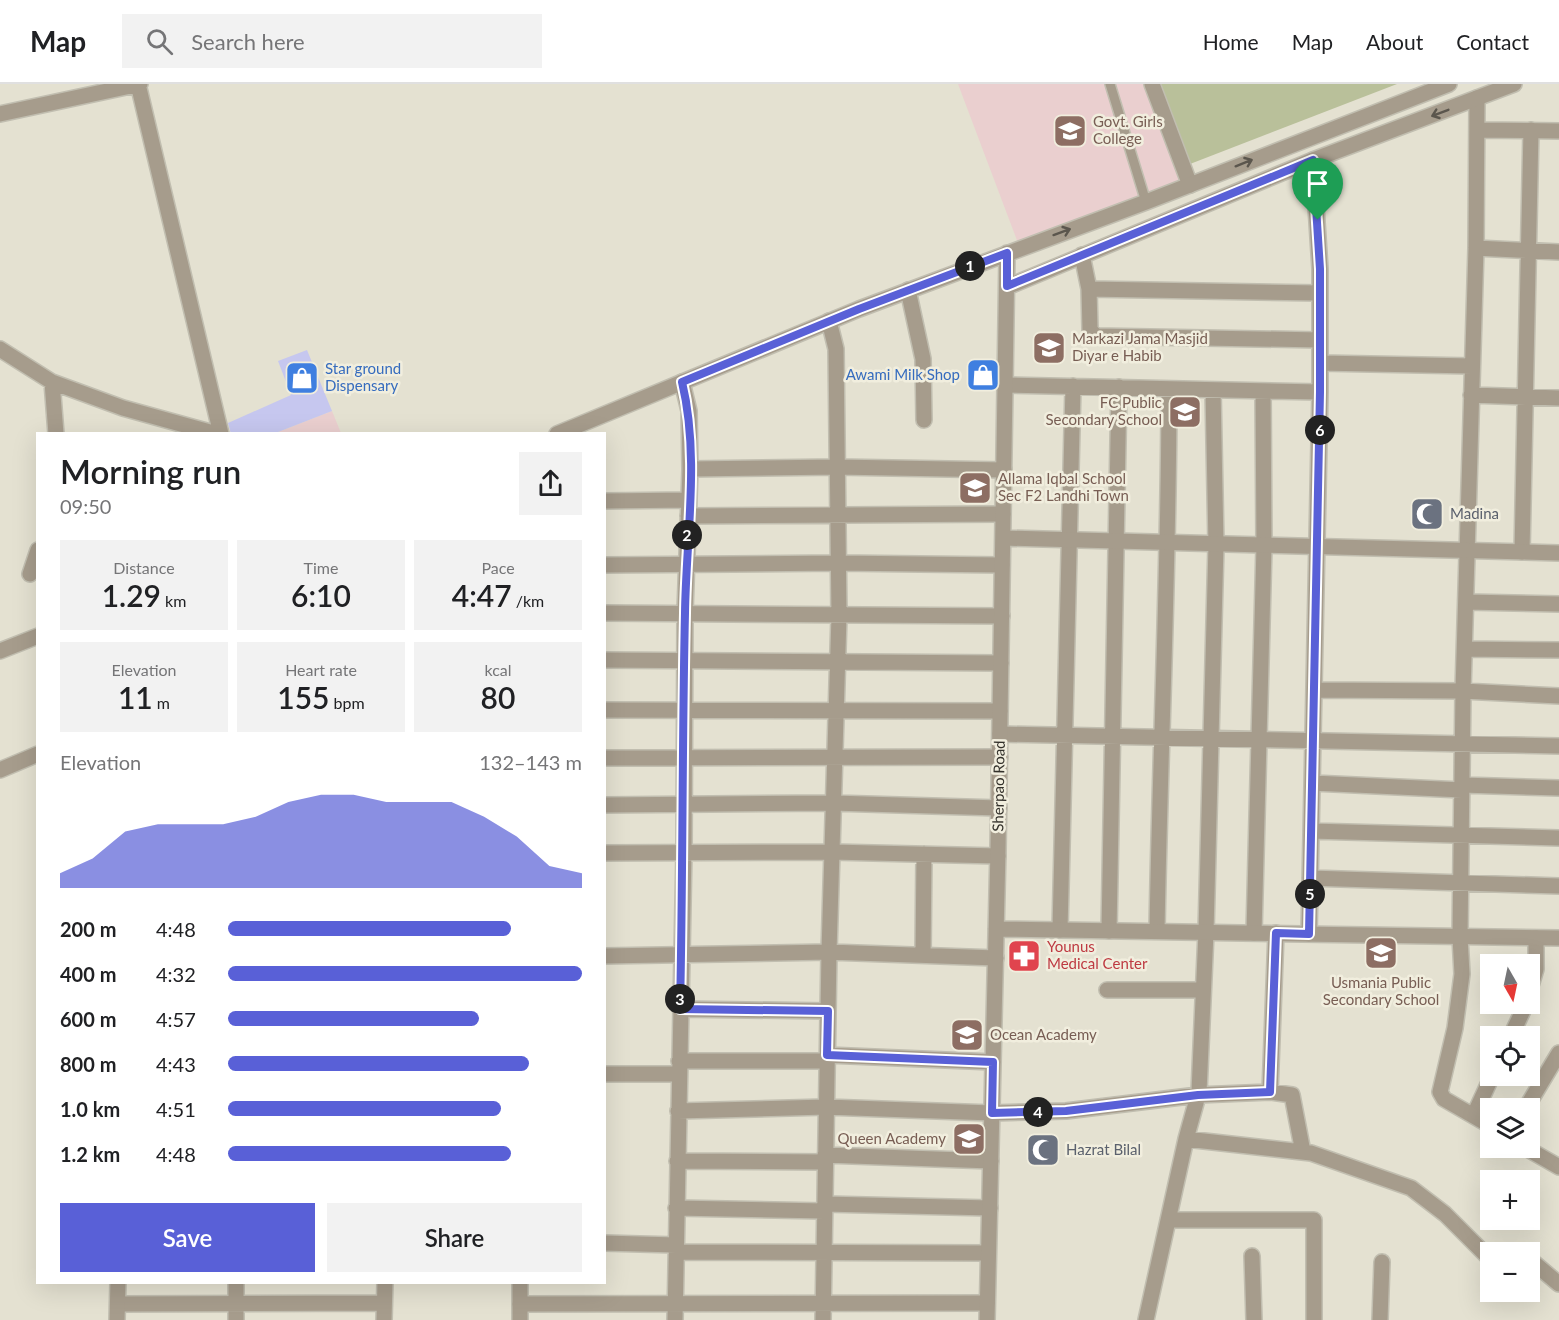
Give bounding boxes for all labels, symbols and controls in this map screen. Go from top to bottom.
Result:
search box [122,14,542,68]
text: Map [30,24,86,58]
icon: search [143,25,176,58]
text: Search here [191,28,305,55]
text: Home [1203,29,1259,54]
text: Map [1292,29,1333,54]
text: About [1366,29,1423,54]
text: Contact [1456,29,1529,54]
one-way arrow [1431,108,1449,119]
place label: Govt. Girls College [1093,112,1163,147]
school or university icon: Govt. Girls College [1052,113,1088,149]
one-way arrow [1235,157,1253,168]
pin [1292,158,1343,220]
icon: arrive [1301,167,1334,200]
one-way arrow [1052,226,1071,237]
pin: 1 [955,251,985,281]
text: 1 [965,256,975,275]
place label: Markazi Jama Masjid Diyar e Habib [1072,329,1208,364]
school or university icon: Markazi Jama Masjid Diyar e Habib [1031,330,1067,366]
shop icon: Awami Milk Shop [965,357,1001,393]
place label: Star ground Dispensary [325,359,401,394]
shop icon: Star ground Dispensary [284,360,320,396]
place label: Awami Milk Shop [846,365,960,383]
place label: FC Public Secondary School [1045,393,1162,428]
school or university icon: FC Public Secondary School [1167,394,1203,430]
pin: 6 [1305,415,1335,445]
text: 6 [1315,420,1325,439]
text: Morning run [60,451,241,491]
button: share [519,452,582,515]
place label: Allama Iqbal School Sec F2 Landhi Town [998,469,1129,504]
school or university icon: Allama Iqbal School Sec F2 Landhi Town [957,470,993,506]
text: 09:50 [60,494,111,518]
mosque icon: Madina [1409,496,1445,532]
place label: Madina [1450,504,1499,522]
pin: 2 [672,520,702,550]
text: 2 [682,525,692,544]
text: Distance [113,558,175,577]
text: Time [304,558,338,577]
text: Pace [481,558,515,577]
text: 1.29 [102,577,161,613]
text: 6:10 [291,577,351,613]
text: 4:47 [452,577,512,613]
text: km [161,591,186,610]
text: /km [512,591,544,610]
text: Elevation [112,660,177,679]
text: Heart rate [285,660,357,679]
text: kcal [484,660,512,679]
text: 11 [118,679,153,715]
text: 155 [277,679,330,715]
text: 80 [481,679,515,715]
text: m [153,693,170,712]
text: bpm [330,693,365,712]
street label: Sherpao Road [988,740,1008,832]
text: Elevation [60,750,141,774]
text: 132–143 m [479,750,582,774]
pin: 5 [1295,879,1325,909]
text: 5 [1305,884,1315,903]
text: 200 m [60,917,116,941]
text: 4:48 [156,917,196,941]
school or university icon: Usmania Public Secondary School [1363,935,1399,971]
place label: Younus Medical Center [1047,937,1148,972]
pharmacy icon: Younus Medical Center [1006,938,1042,974]
north arrow [1480,954,1540,1014]
map controls [1480,954,1540,1302]
text: 400 m [60,962,116,986]
text: 4:32 [156,962,196,986]
place label: Usmania Public Secondary School [1323,973,1439,1008]
pin: 3 [665,984,695,1014]
text: 3 [675,989,685,1008]
text: 600 m [60,1007,116,1031]
text: 4:57 [156,1007,196,1031]
school or university icon: Ocean Academy [949,1017,985,1053]
place label: Ocean Academy [990,1025,1097,1043]
button: locate [1480,1026,1540,1086]
text: 800 m [60,1052,116,1076]
text: 4:43 [156,1052,196,1076]
text: 1.0 km [60,1097,120,1121]
text: 4:51 [156,1097,196,1121]
pin: 4 [1023,1097,1053,1127]
button: layers [1480,1098,1540,1158]
text: 4 [1033,1102,1043,1121]
school or university icon: Queen Academy [951,1121,987,1157]
place label: Queen Academy [837,1129,946,1147]
mosque icon: Hazrat Bilal [1025,1132,1061,1168]
place label: Hazrat Bilal [1066,1140,1141,1158]
text: 1.2 km [60,1142,120,1166]
text: 4:48 [156,1142,196,1166]
button: + [1480,1170,1540,1230]
button: Save [60,1203,315,1272]
button: Share [327,1203,582,1272]
button: − [1480,1242,1540,1302]

